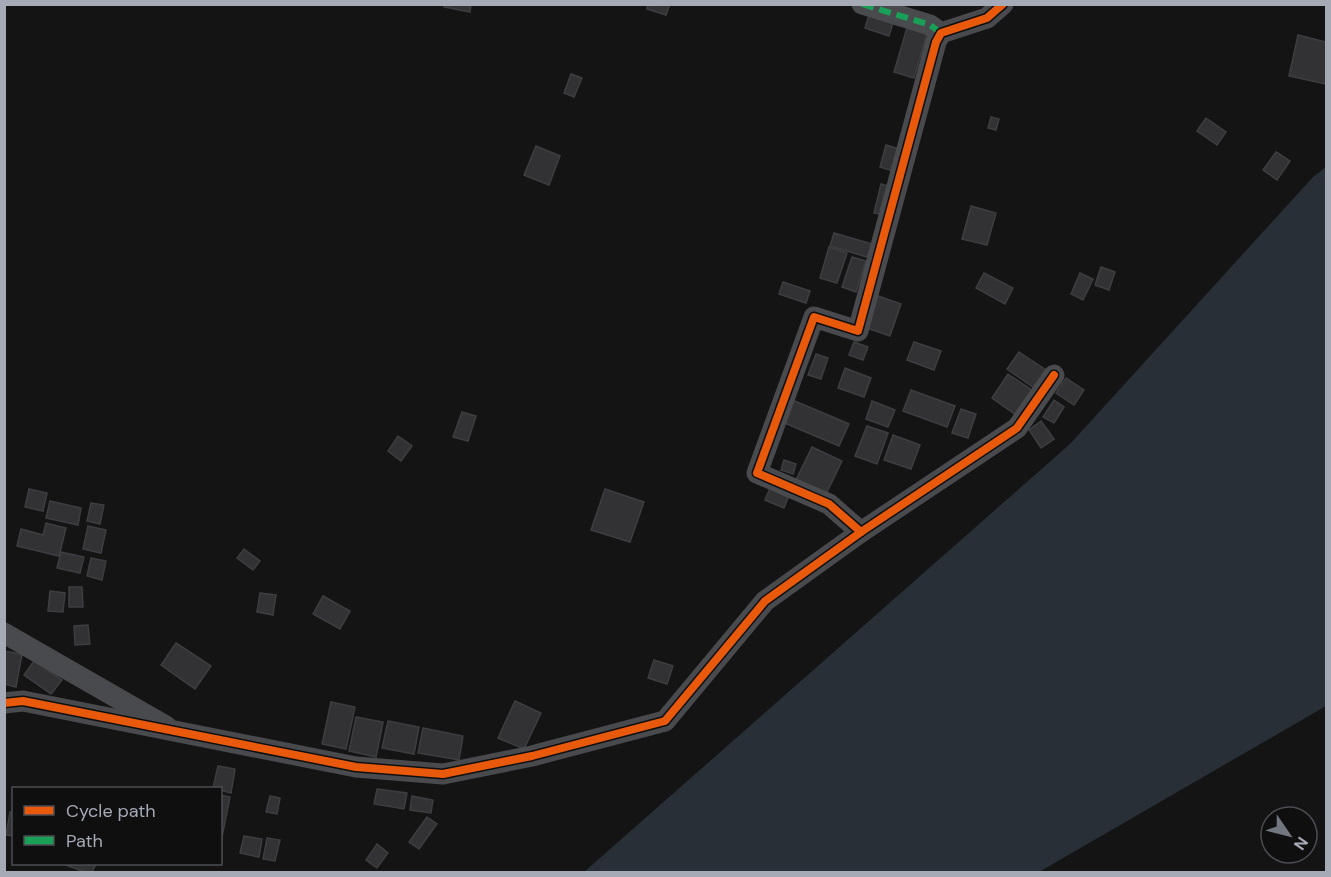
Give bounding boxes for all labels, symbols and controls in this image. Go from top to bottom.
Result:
legend [12,787,222,865]
text: Cycle path [66,799,156,823]
north arrow [1259,805,1319,865]
text: Path [66,829,103,853]
text: N [1289,833,1313,854]

